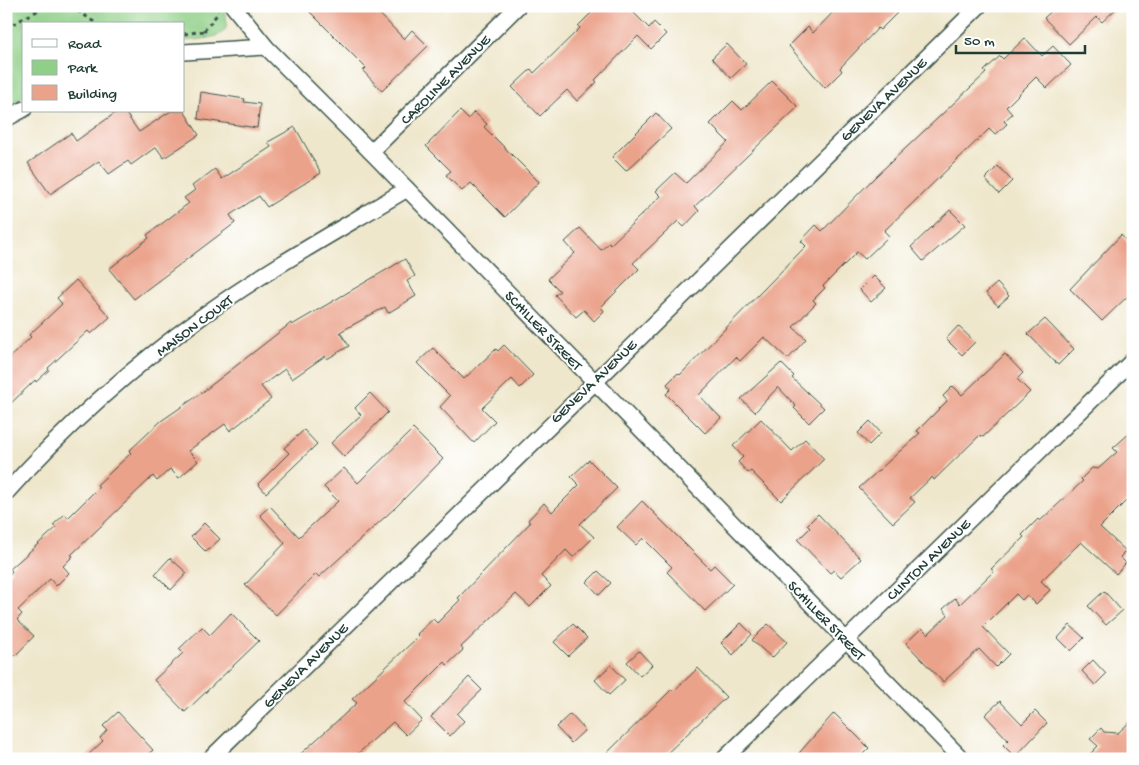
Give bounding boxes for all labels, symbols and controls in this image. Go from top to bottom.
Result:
legend [22,22,185,112]
scale bar [956,22,1085,54]
street label: CAROLINE AVENUE [398,31,496,129]
text: 50 m [964,33,995,51]
text: Road [68,36,102,54]
street label: GENEVA AVENUE [837,54,932,146]
text: Park [67,60,98,78]
text: Building [67,86,117,104]
street label: SCHILLER STREET [500,288,586,376]
street label: MAISON COURT [153,291,238,361]
street label: GENEVA AVENUE [547,336,642,428]
street label: CLINTON AVENUE [884,515,975,605]
street label: SCHILLER STREET [783,578,869,666]
street label: GENEVA AVENUE [260,620,353,713]

